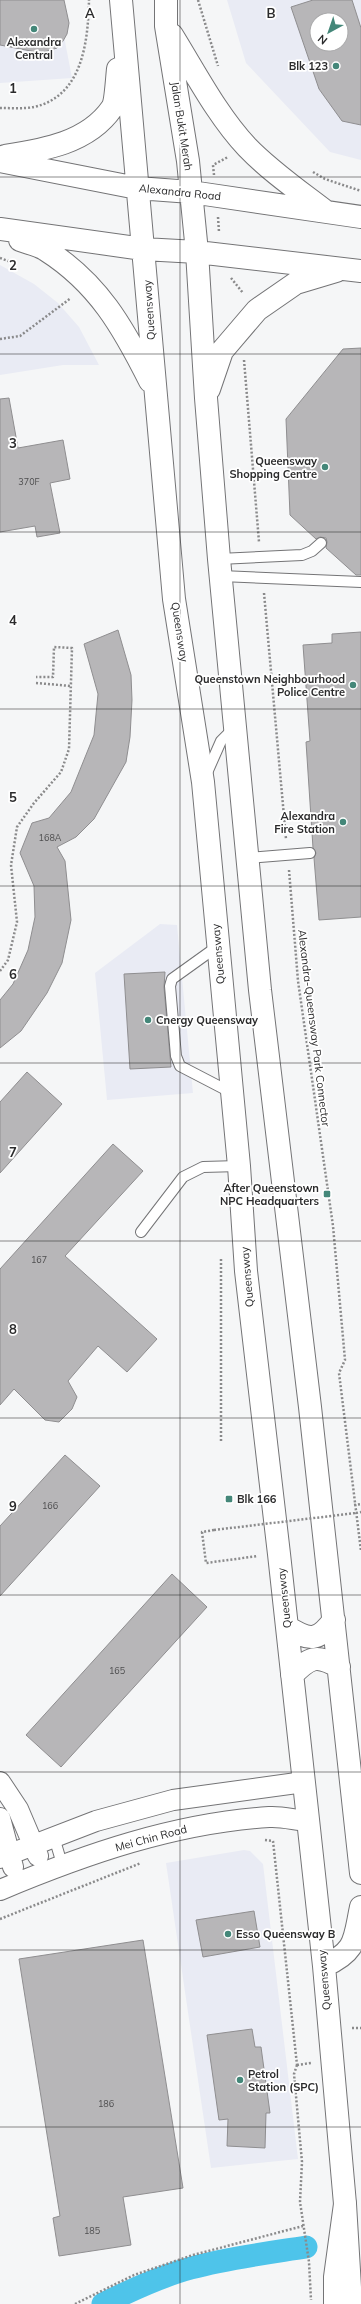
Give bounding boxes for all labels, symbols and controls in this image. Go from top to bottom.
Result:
text: A [85,5,95,21]
text: B [267,5,276,21]
north arrow [309,12,349,52]
marker: Alexandra Central [29,24,39,34]
text: N [315,32,330,48]
place label: Alexandra Central [7,35,61,62]
place label: Blk 123 [289,59,328,73]
marker: Blk 123 [331,61,341,71]
text: 1 [9,80,17,96]
street label: Jalan Bukit Merah [168,80,196,172]
street label: Alexandra Road [138,181,222,203]
text: 2 [9,257,17,273]
street label: Queensway [140,279,158,341]
text: 3 [9,435,17,451]
place label: Queensway Shopping Centre [230,454,317,481]
marker: Queensway Shopping Centre [320,462,330,472]
house number: 370F [18,476,40,487]
street label: Queensway [168,601,192,663]
text: 4 [9,612,17,628]
place label: Queenstown Neighbourhood Police Centre [194,672,345,699]
marker: Queenstown Neighbourhood Police Centre [348,680,358,690]
text: 5 [9,789,17,805]
place label: Alexandra Fire Station [274,809,335,836]
marker: Alexandra Fire Station [338,817,348,827]
house number: 168A [39,832,62,843]
street label: Queensway [208,923,228,985]
street label: Alexandra-Queensway Park Connector [295,929,333,1127]
text: 6 [9,966,17,982]
place label: Cnergy Queensway [156,1013,258,1027]
marker: Cnergy Queensway [143,1015,153,1025]
text: 7 [9,1144,17,1160]
place label: After Queenstown NPC Headquarters [220,1181,319,1208]
marker: After Queenstown NPC Headquarters [322,1189,332,1199]
street label: Queensway [237,1246,257,1308]
house number: 167 [31,1254,47,1265]
text: 8 [9,1321,17,1337]
place label: Blk 166 [237,1492,277,1506]
marker: Blk 166 [224,1494,234,1504]
text: 9 [9,1498,17,1514]
house number: 166 [42,1500,58,1511]
street label: Queensway [274,1567,294,1629]
house number: 165 [109,1665,126,1676]
street label: Mei Chin Road [114,1822,188,1854]
place label: Esso Queensway B [236,1927,336,1941]
marker: Esso Queensway B [223,1929,233,1939]
street label: Queensway [314,1949,334,2011]
place label: Petrol Station (SPC) [248,2067,319,2094]
marker: Petrol Station (SPC) [235,2075,245,2085]
house number: 186 [98,2098,114,2109]
house number: 185 [84,2225,101,2236]

